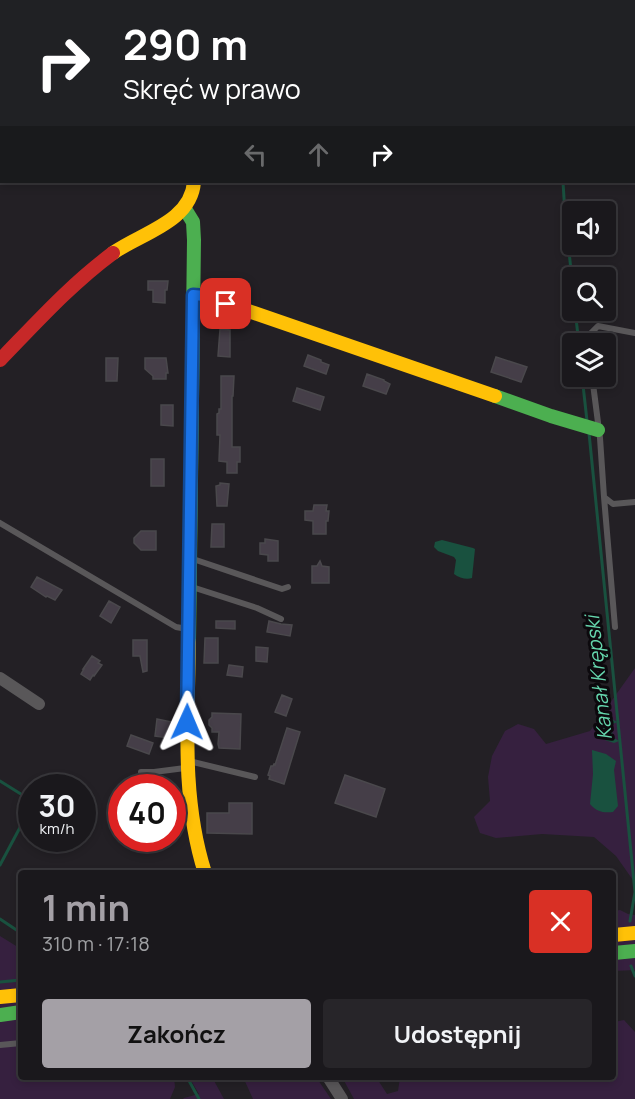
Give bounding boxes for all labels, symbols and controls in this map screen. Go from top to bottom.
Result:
text: 290 m [123,15,248,73]
icon: right [24,24,102,102]
text: Skręć w prawo [123,70,301,107]
icon: left [239,138,272,171]
icon: ahead [302,138,335,171]
icon: right [365,138,398,171]
map controls [562,201,616,387]
button: sound [562,201,616,255]
button: search [562,267,616,321]
pin [200,278,251,329]
icon: arrive [209,287,242,320]
button: layers [562,333,616,387]
water label: Kanał Krępski [578,612,618,741]
position arrow [155,690,219,754]
speed limit sign: 40 [108,774,186,852]
text: 30 [38,785,76,826]
text: km/h [40,818,74,839]
text: 1 min [42,883,130,932]
button: close [529,890,592,953]
text: 310 m · 17:18 [42,930,150,957]
button: Zakończ [42,999,311,1068]
button: Udostępnij [323,999,592,1068]

